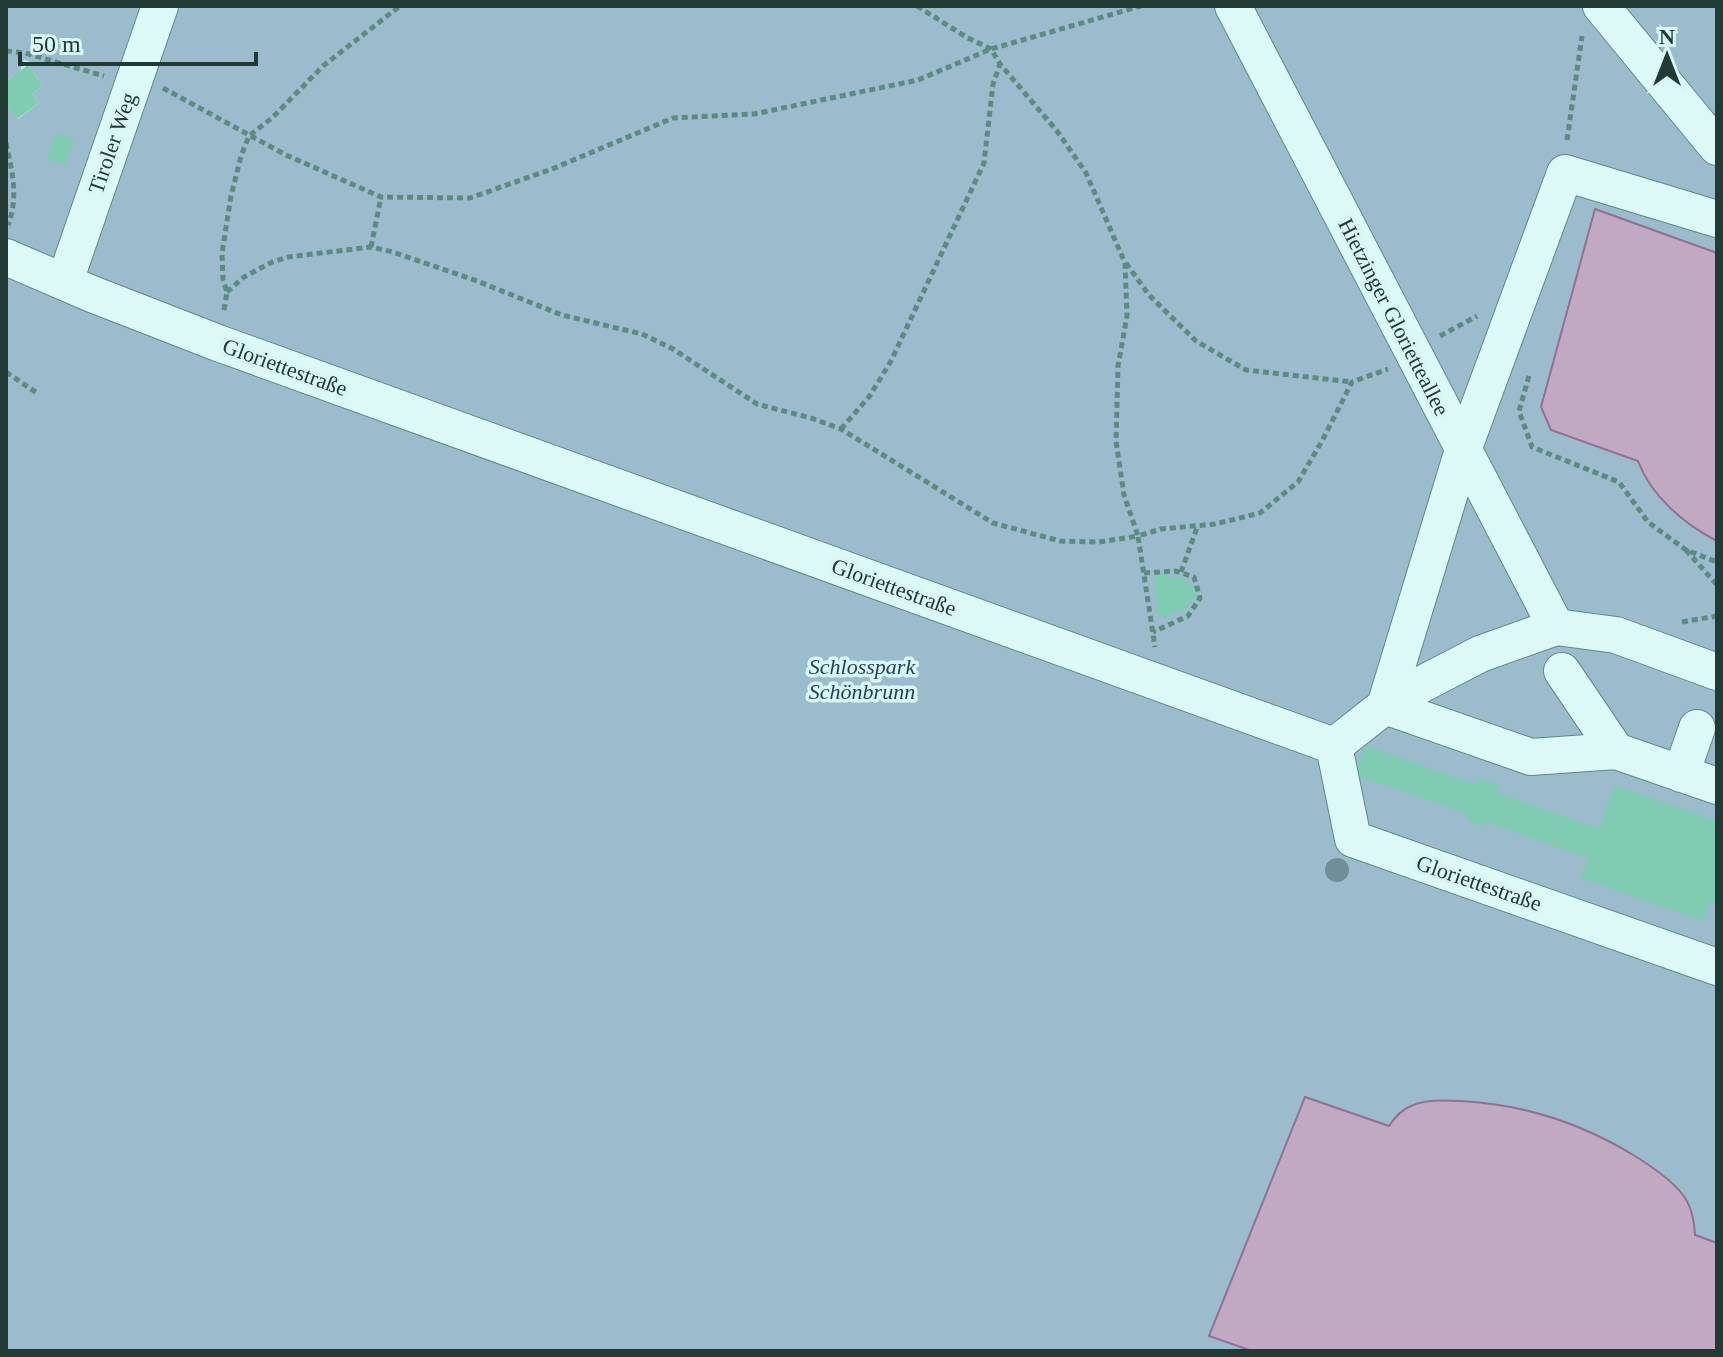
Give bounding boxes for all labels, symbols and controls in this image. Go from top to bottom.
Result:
scale bar [20,16,256,66]
north arrow [1627,16,1707,96]
text: N [1659,24,1675,49]
text: 50 m [32,31,81,57]
street label: Tiroler Weg [83,89,141,197]
street label: Hietzinger Glorietteallee [1333,214,1455,420]
street label: Gloriettestraße [219,333,351,401]
street label: Gloriettestraße [828,553,960,621]
park label: Schlosspark Schönbrunn [809,654,916,704]
street label: Gloriettestraße [1413,850,1545,916]

